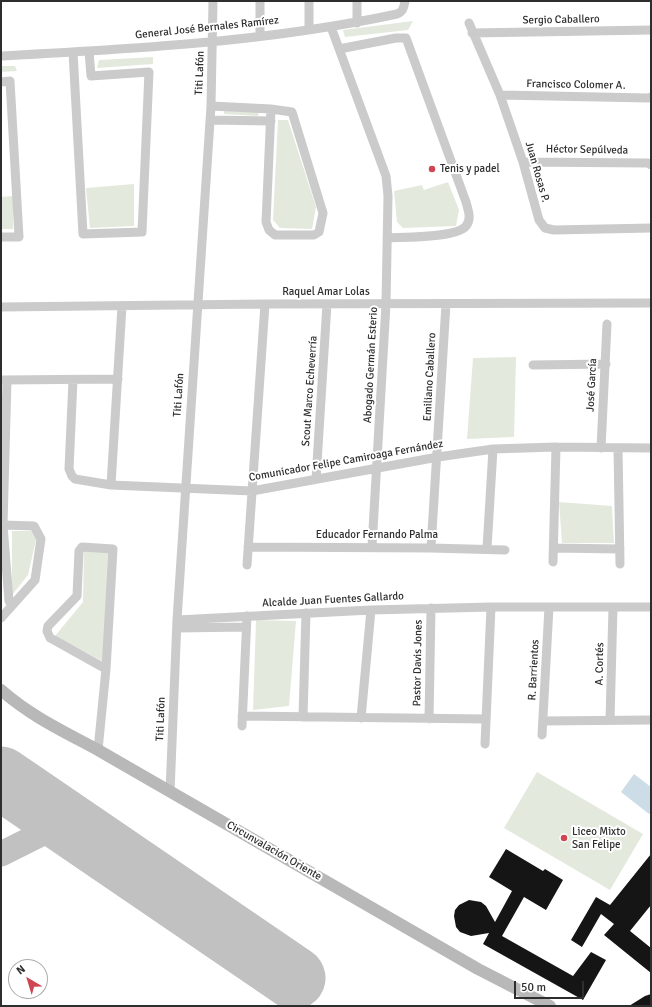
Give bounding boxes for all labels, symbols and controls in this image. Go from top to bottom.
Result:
street label: Sergio Caballero [522,13,600,27]
street label: General José Bernales Ramírez [134,14,280,42]
street label: Titi Lafón [193,51,207,95]
street label: Francisco Colomer A. [526,78,626,92]
street label: Juan Rosas P. [522,140,552,204]
street label: Héctor Sepúlveda [546,143,628,157]
place label: Tenis y padel [440,162,500,176]
marker: Tenis y padel [427,164,437,174]
street label: Raquel Amar Lolas [282,285,370,299]
street label: Abogado Germán Esterio [361,307,381,423]
street label: Emiliano Caballero [421,332,439,422]
street label: Scout Marco Echeverría [300,335,320,447]
street label: José García [584,358,600,412]
street label: Titi Lafón [171,373,187,417]
street label: Comunicador Felipe Camiroaga Fernández [248,437,444,485]
street label: Educador Fernando Palma [316,528,438,542]
street label: Alcalde Juan Fuentes Gallardo [262,590,404,610]
street label: Pastor Davis Jones [411,619,425,707]
street label: R. Barrientos [526,639,542,701]
street label: A. Cortés [593,642,607,686]
street label: Titi Lafón [154,697,168,741]
street label: Circunvalación Oriente [224,818,324,884]
place label: Liceo Mixto San Felipe [572,825,626,851]
marker: Liceo Mixto San Felipe [559,833,569,843]
north arrow [8,959,48,999]
text: N [14,962,28,977]
scale bar [516,973,586,999]
text: 50 m [521,980,546,995]

